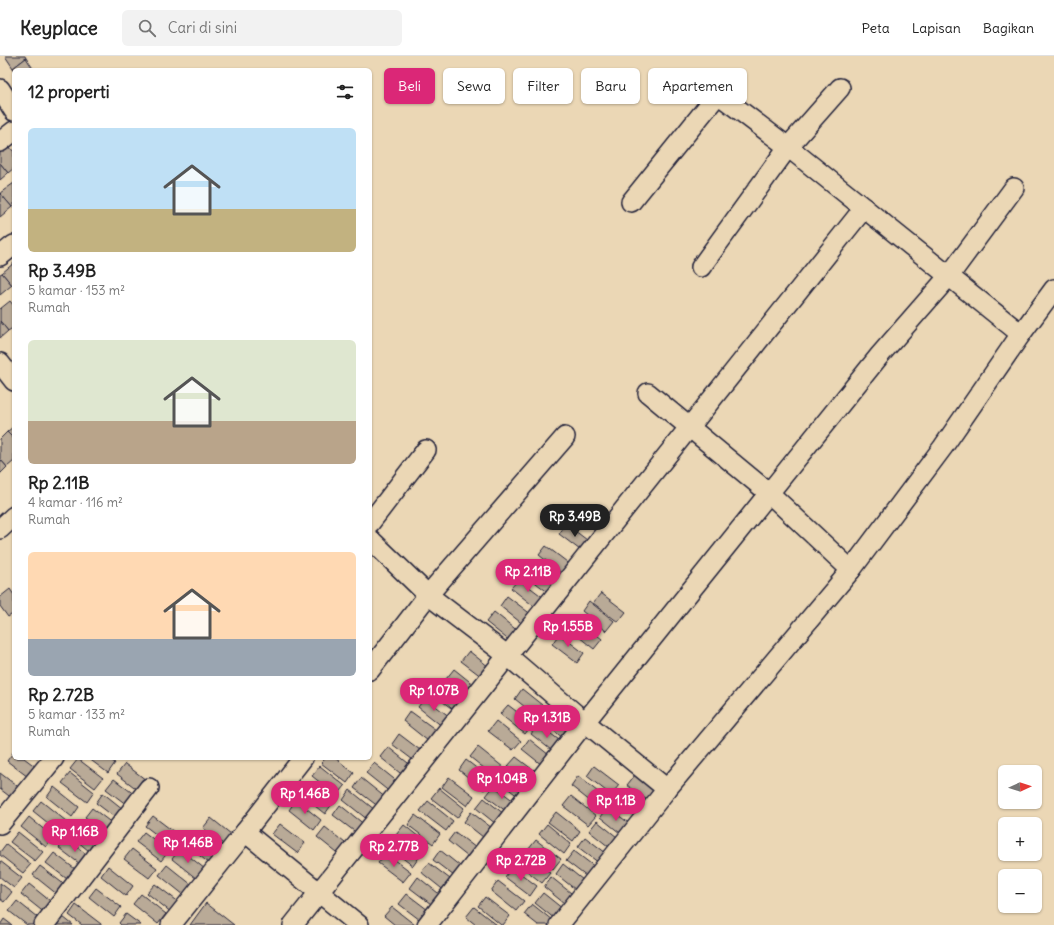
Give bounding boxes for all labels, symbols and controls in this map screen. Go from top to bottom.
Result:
search box [122,10,402,46]
text: Keyplace [20,16,98,40]
icon: search [136,17,158,39]
text: Cari di sini [168,18,237,37]
text: Peta [862,19,890,37]
text: Lapisan [912,19,961,37]
text: Bagikan [983,19,1034,37]
chip: Beli [384,68,435,104]
chip: Sewa [443,68,505,104]
chip: Filter [513,68,573,104]
chip: Baru [581,68,640,104]
chip: Apartemen [648,68,747,104]
text: 12 properti [28,81,109,103]
icon: filters [334,81,356,103]
icon: home [156,154,228,226]
text: Rp 3.49B [28,260,96,282]
text: 5 kamar · 153 m² [28,282,125,299]
text: Rumah [28,299,70,316]
icon: home [156,366,228,438]
text: Rp 2.11B [28,472,89,494]
text: 4 kamar · 116 m² [28,494,123,511]
pin: Rp 3.49B [534,504,616,538]
text: Rp 3.49B [549,508,601,525]
text: Rumah [28,511,70,528]
pin: Rp 2.11B [487,559,569,593]
text: Rp 2.11B [505,563,551,580]
icon: home [156,578,228,650]
pin: Rp 1.55B [527,614,609,648]
text: Rp 1.55B [543,618,593,635]
pin: Rp 1.07B [393,678,475,712]
text: Rp 1.07B [409,682,459,699]
text: Rp 2.72B [28,684,94,706]
pin: Rp 1.31B [506,705,588,739]
text: 5 kamar · 133 m² [28,706,125,723]
text: Rp 1.31B [523,709,571,726]
text: Rumah [28,723,70,740]
north arrow [998,765,1042,809]
map controls [998,765,1042,913]
pin: Rp 1.04B [461,766,543,800]
text: Rp 1.04B [476,770,528,787]
pin: Rp 1.46B [264,781,346,815]
text: Rp 1.46B [280,785,330,802]
pin: Rp 1.1B [579,788,653,822]
text: Rp 1.1B [596,792,636,809]
button: + [998,817,1042,861]
pin: Rp 1.16B [34,819,116,853]
text: Rp 1.16B [51,823,99,840]
pin: Rp 1.46B [147,830,229,864]
text: Rp 1.46B [163,834,213,851]
pin: Rp 2.77B [353,834,435,868]
text: Rp 2.77B [369,838,419,855]
pin: Rp 2.72B [480,848,562,882]
text: Rp 2.72B [496,852,546,869]
button: − [998,869,1042,913]

